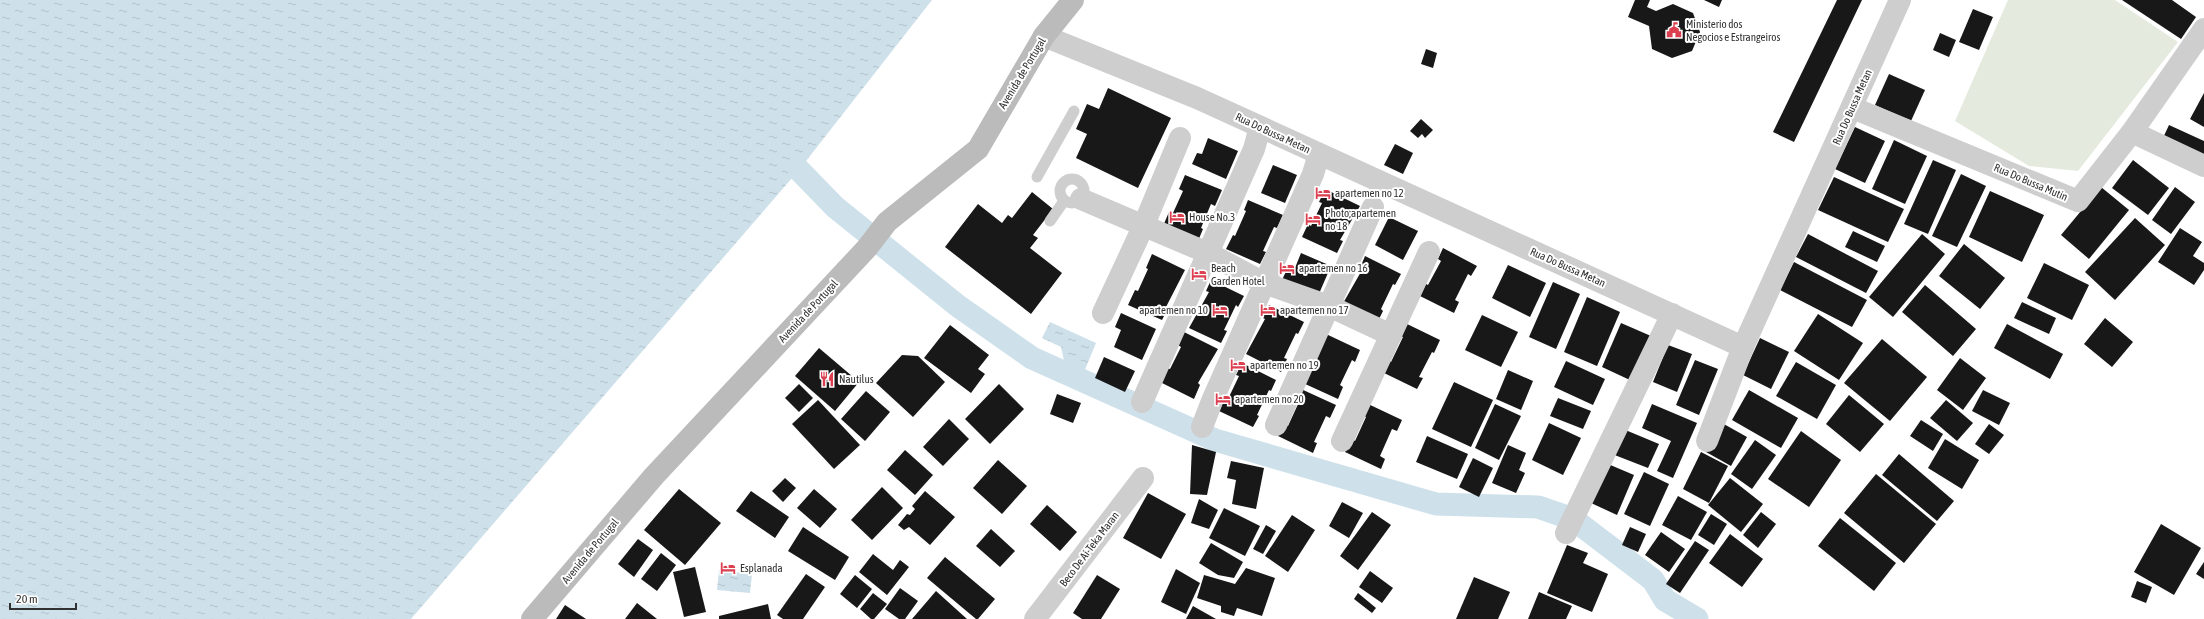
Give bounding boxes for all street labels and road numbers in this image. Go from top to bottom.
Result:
street label: Avenida de Portugal [996,35,1048,111]
street label: Rua Do Bussa Metan [1830,67,1874,147]
street label: Rua Do Bussa Metan [1234,110,1312,156]
street label: Rua Do Bussa Mutin [1992,161,2070,203]
street label: Rua Do Bussa Metan [1528,245,1608,289]
street label: Avenida de Portugal [776,277,840,345]
street label: Beco De Ai-Teka Maran [1057,509,1121,589]
street label: Avenida de Portugal [559,516,621,586]

